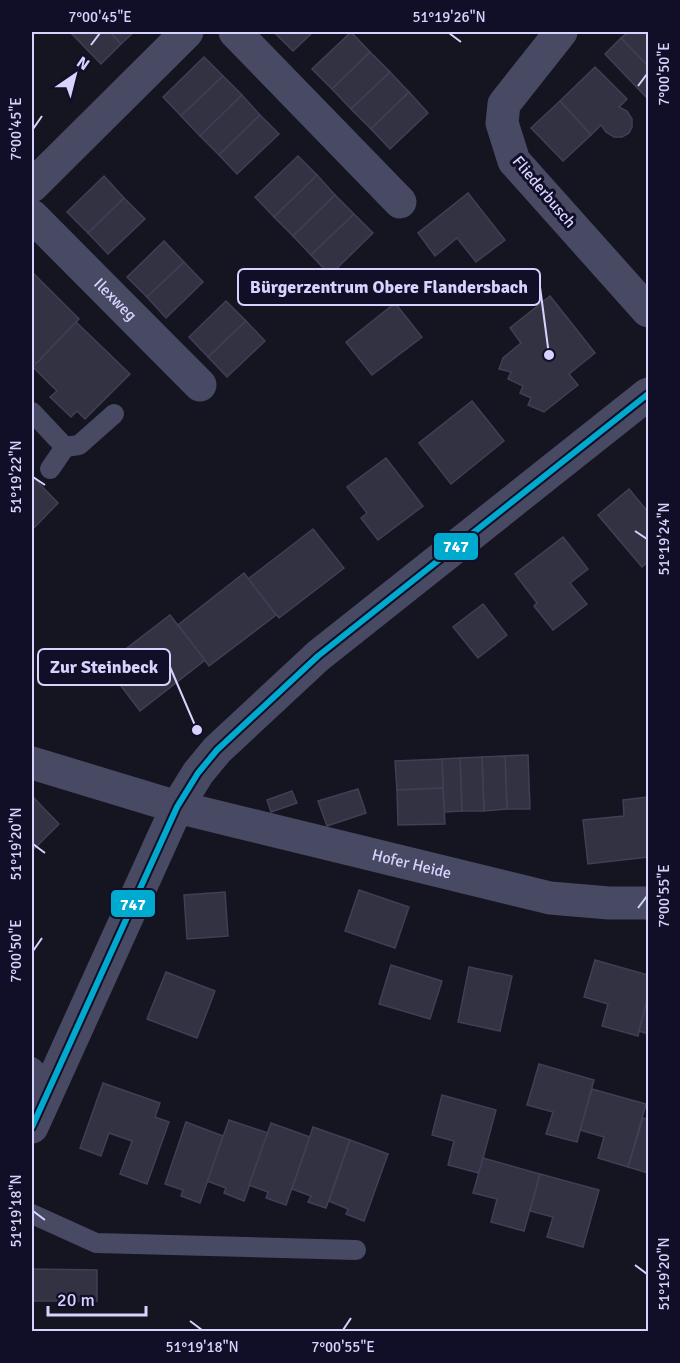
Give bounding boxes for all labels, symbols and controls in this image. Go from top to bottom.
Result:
text: 7°00'45"E [68,8,132,26]
text: 51°19'26"N [412,8,486,26]
text: 7°00'50"E [655,42,673,106]
north arrow [45,45,105,105]
text: N [73,52,93,75]
text: 7°00'45"E [7,97,25,161]
street label: Fliederbusch [508,152,580,232]
callout: Bürgerzentrum Obere Flandersbach [238,269,540,305]
street label: Ilexweg [90,274,141,325]
text: Bürgerzentrum Obere Flandersbach [250,276,528,298]
text: 51°19'22"N [7,440,25,514]
text: 51°19'24"N [655,502,673,576]
line badge: 747 [433,532,479,561]
text: 747 [443,537,469,557]
callout: Zur Steinbeck [38,649,170,685]
text: Zur Steinbeck [50,656,159,678]
text: 51°19'20"N [7,807,25,881]
street label: Hofer Heide [370,845,453,884]
text: 7°00'55"E [655,864,673,928]
line badge: 747 [110,889,156,918]
text: 747 [120,895,146,915]
text: 7°00'50"E [7,919,25,983]
text: 51°19'18"N [7,1174,25,1248]
text: 51°19'20"N [655,1237,673,1311]
scale bar [48,1279,146,1317]
text: 20 m [57,1289,95,1311]
text: 51°19'18"N [165,1338,239,1356]
text: 7°00'55"E [311,1338,375,1356]

